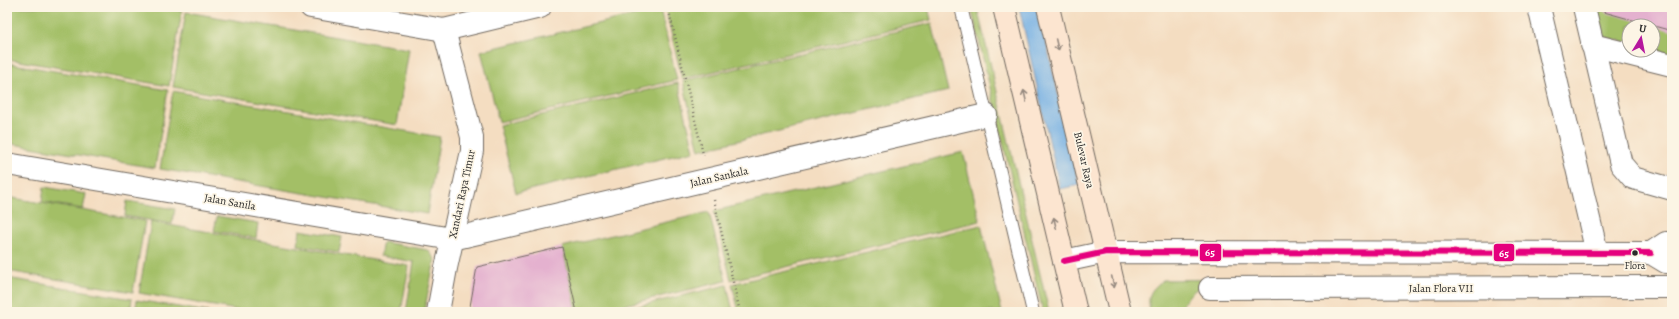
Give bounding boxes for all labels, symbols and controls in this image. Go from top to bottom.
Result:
north arrow [1621,18,1661,58]
text: U [1638,21,1648,37]
one-way arrow [1054,38,1061,51]
one-way arrow [1021,90,1029,103]
street label: Bulevar Raya [1070,130,1098,191]
street label: Xandari Raya Timur [445,148,479,240]
street label: Jalan Sankala [688,163,750,191]
street label: Jalan Sanila [203,190,258,214]
one-way arrow [1050,217,1058,230]
line badge: 65 [1199,243,1222,262]
line badge: 65 [1493,243,1515,262]
text: 65 [1205,245,1215,260]
text: 65 [1499,246,1509,261]
marker: Flora [1630,248,1640,258]
place label: Flora [1625,259,1646,272]
one-way arrow [1110,275,1117,288]
street label: Jalan Flora VII [1409,281,1473,296]

